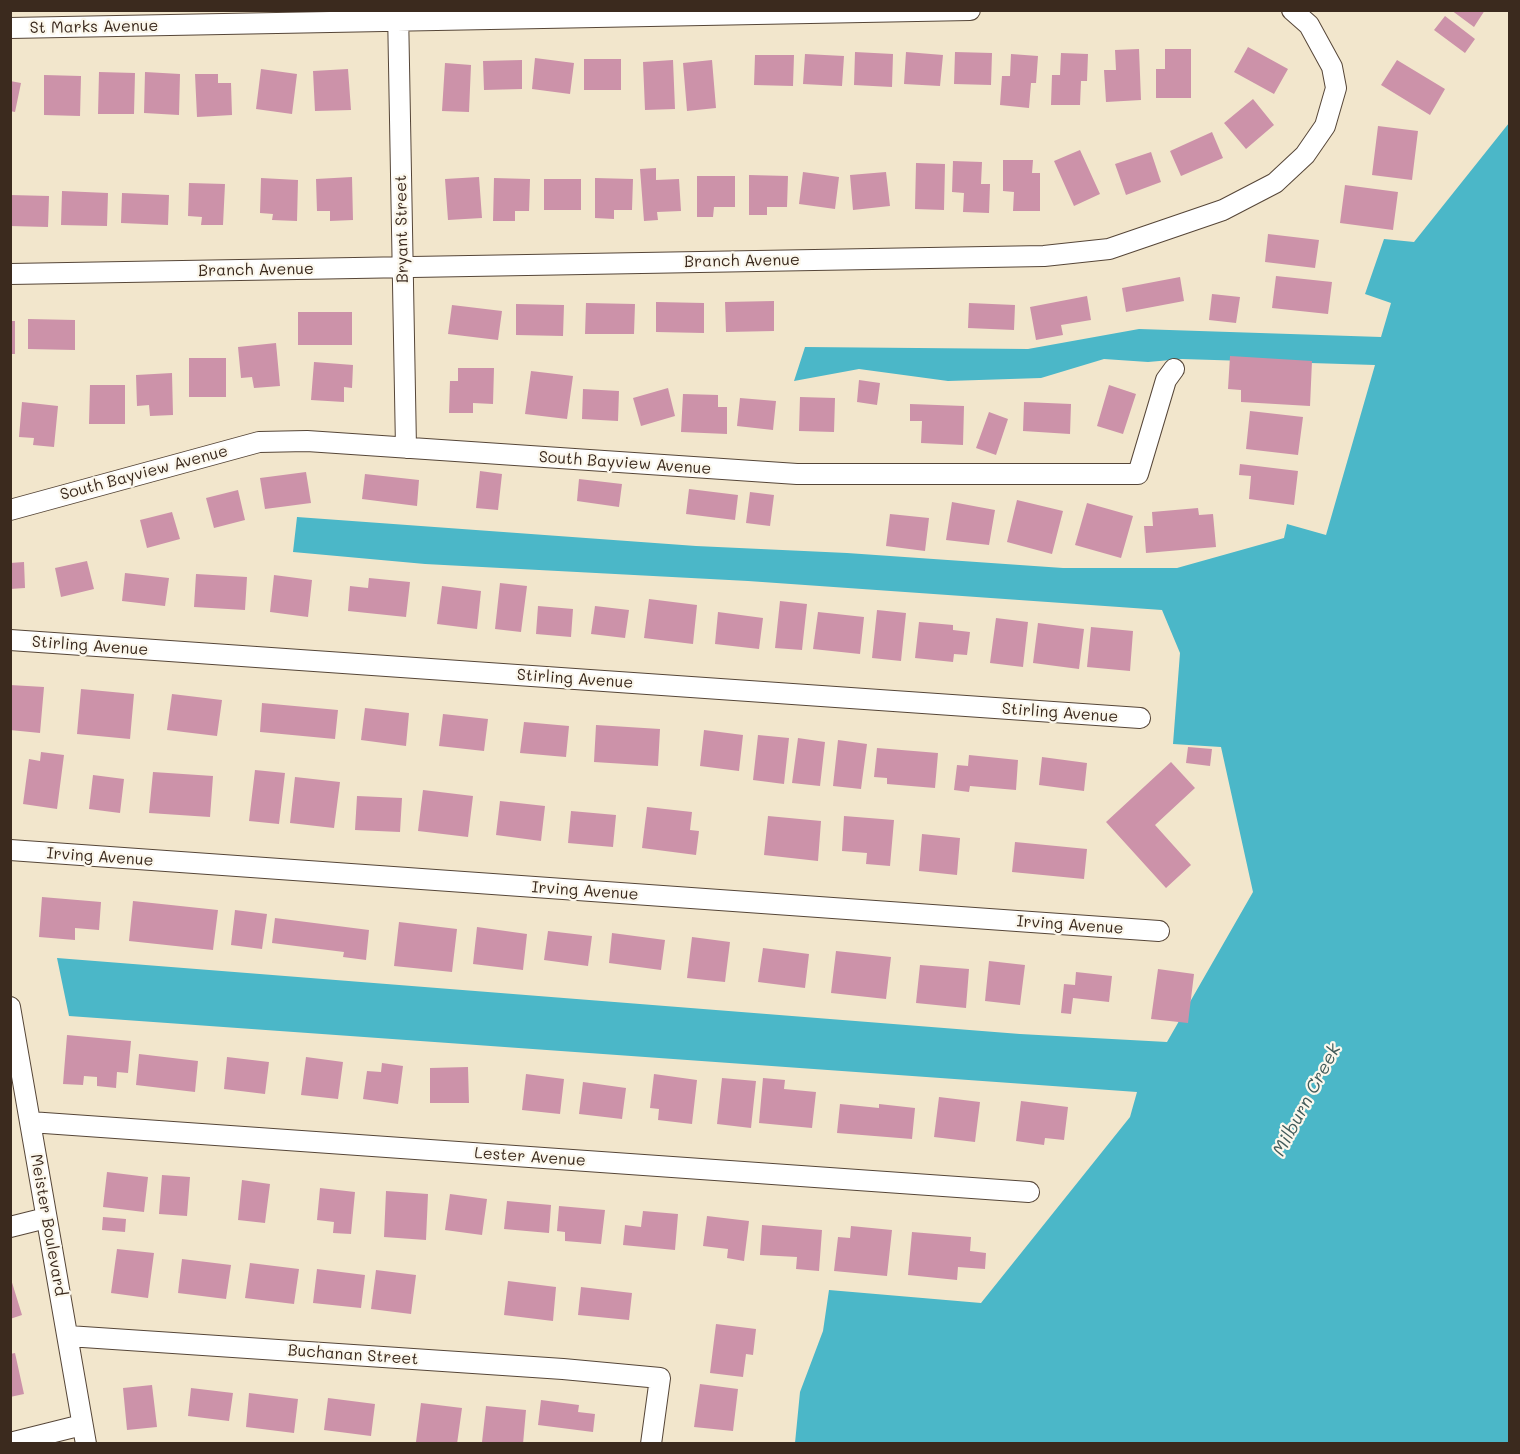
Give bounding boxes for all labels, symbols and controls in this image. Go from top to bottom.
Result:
street label: St Marks Avenue [30,16,158,38]
street label: Bryant Street [391,175,413,283]
street label: Branch Avenue [684,250,800,272]
street label: Branch Avenue [198,259,314,281]
street label: South Bayview Avenue [58,441,230,505]
street label: South Bayview Avenue [538,447,712,479]
street label: Stirling Avenue [31,632,149,660]
street label: Stirling Avenue [516,665,634,693]
street label: Stirling Avenue [1001,699,1119,727]
street label: Irving Avenue [46,844,154,870]
street label: Irving Avenue [531,878,639,904]
street label: Irving Avenue [1016,912,1124,938]
water label: Milburn Creek [1268,1040,1346,1160]
street label: Lester Avenue [474,1144,586,1170]
street label: Meister Boulevard [26,1152,70,1298]
street label: Buchanan Street [287,1341,419,1369]

